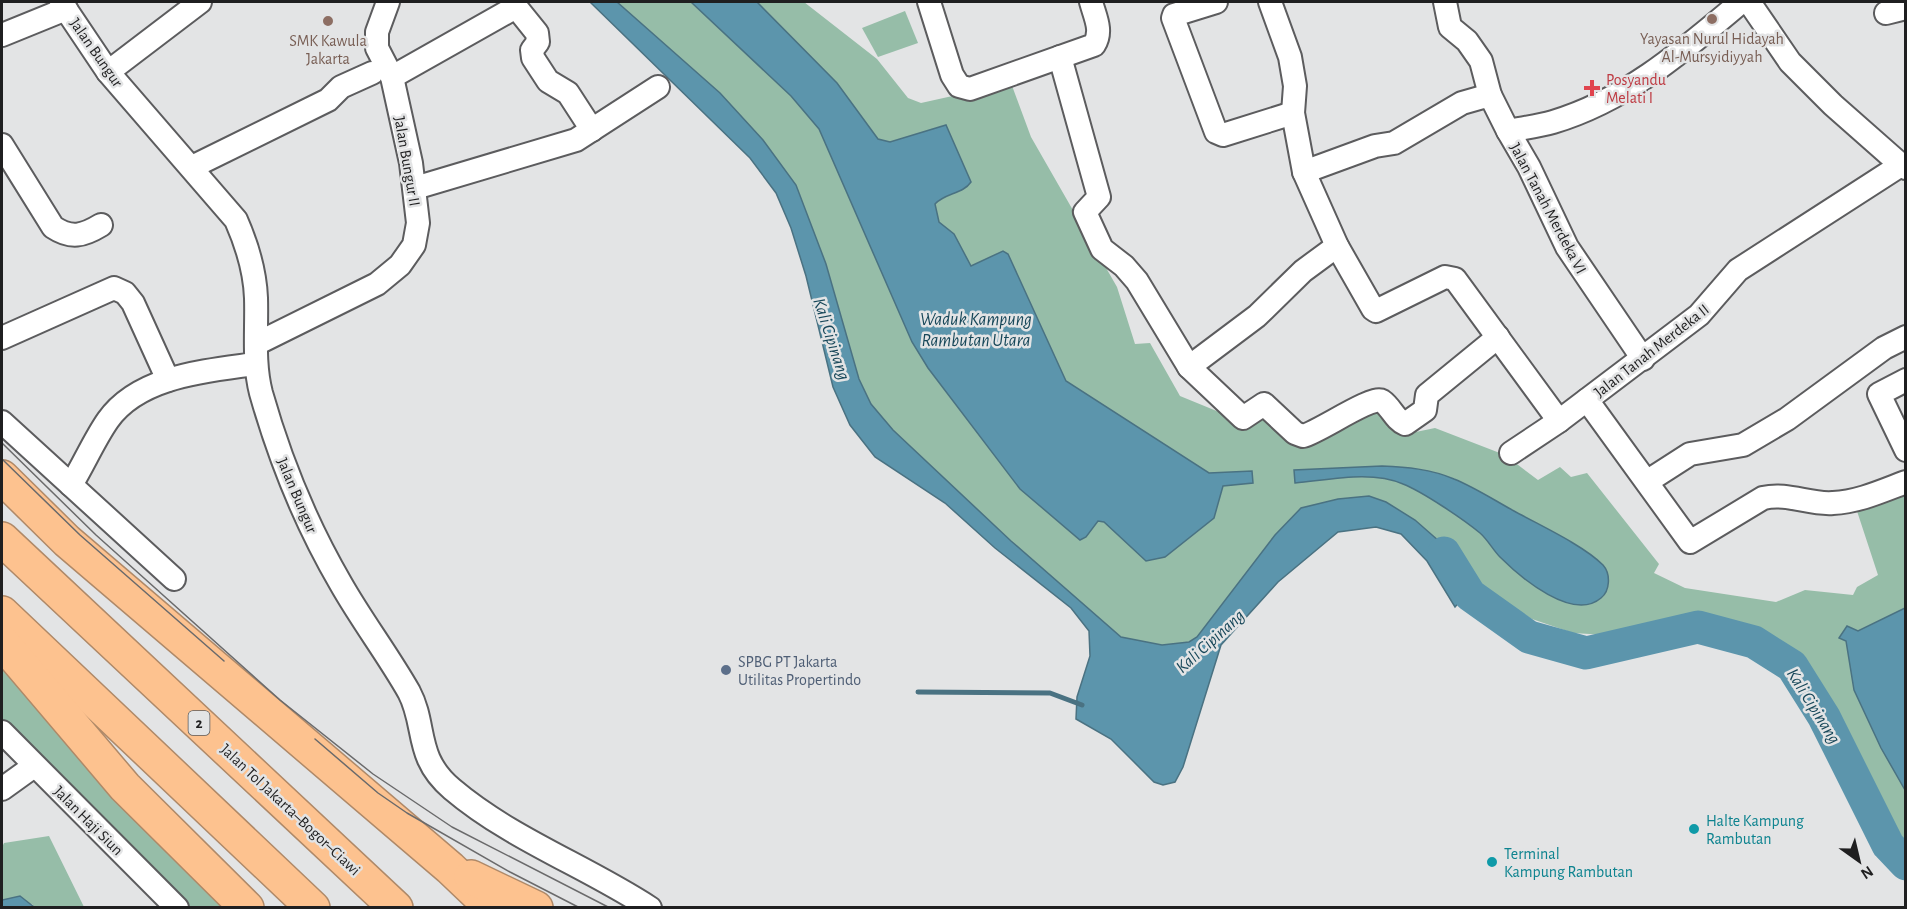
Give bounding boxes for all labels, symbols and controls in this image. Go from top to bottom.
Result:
marker: Yayasan Nurul Hidayah Al-Mursyidiyyah [1705,12,1719,26]
marker: SMK Kawula Jakarta [321,14,335,28]
street label: Jalan Bungur [67,15,126,91]
place label: Yayasan Nurul Hidayah Al-Mursyidiyyah [1640,31,1784,66]
place label: SMK Kawula Jakarta [289,33,367,67]
place label: Posyandu Melati I [1606,72,1666,106]
marker: Posyandu Melati I [1583,79,1601,97]
street label: Jalan Bungur II [391,115,423,207]
street label: Jalan Tanah Merdeka VI [1507,140,1589,276]
water label: Kali Cipinang [809,296,853,383]
street label: Jalan Tanah Merdeka II [1591,301,1712,400]
water label: Waduk Kampung Rambutan Utara [920,311,1032,350]
street label: Jalan Bungur [274,455,320,536]
water label: Kali Cipinang [1173,606,1248,677]
place label: SPBG PT Jakarta Utilitas Propertindo [738,654,861,688]
marker: SPBG PT Jakarta Utilitas Propertindo [719,663,733,677]
water label: Kali Cipinang [1783,666,1843,747]
road number: 2 [188,711,210,735]
street label: Jalan Tol Jakarta–Bogor–Ciawi [217,741,363,878]
street label: Jalan Haji Siun [50,783,126,859]
place label: Halte Kampung Rambutan [1706,813,1804,847]
marker: Halte Kampung Rambutan [1687,822,1701,836]
north arrow [1829,831,1889,891]
place label: Terminal Kampung Rambutan [1504,846,1633,880]
marker: Terminal Kampung Rambutan [1485,855,1499,869]
text: N [1858,863,1876,882]

